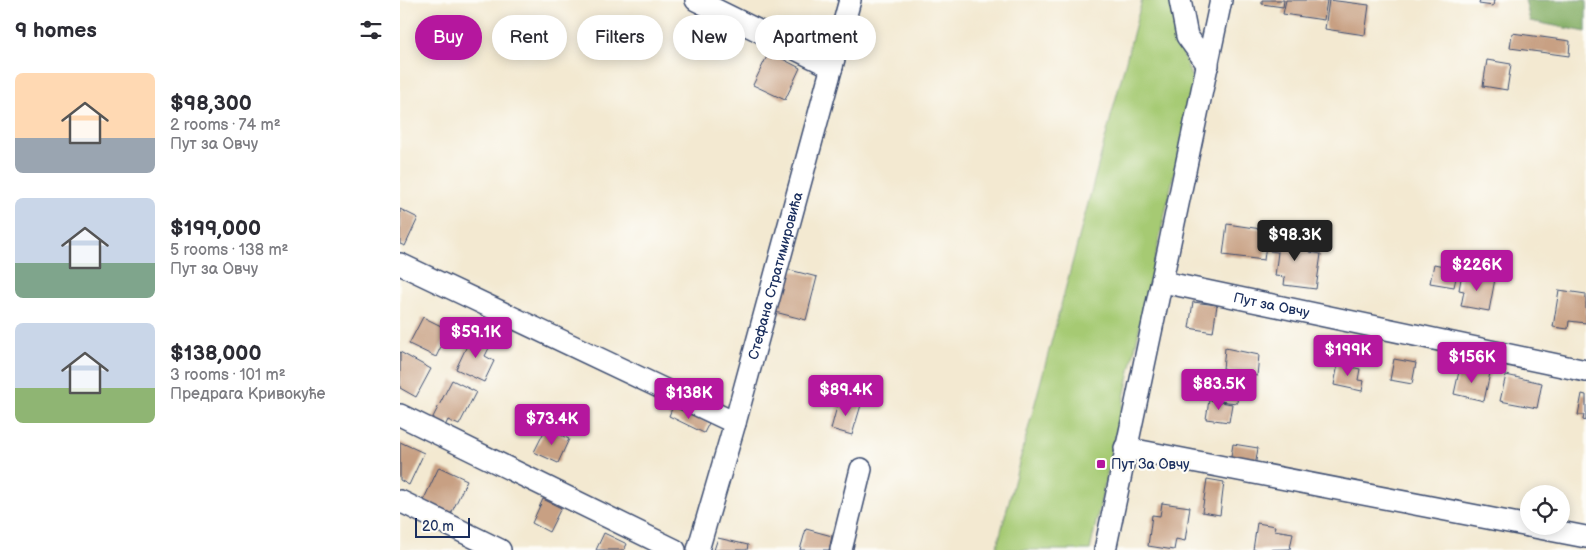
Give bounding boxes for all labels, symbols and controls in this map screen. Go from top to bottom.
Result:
chip: Buy [415,15,482,60]
chip: Rent [492,15,567,60]
chip: Filters [577,15,663,60]
chip: New [673,15,745,60]
chip: Apartment [755,15,876,60]
icon: filters [357,16,385,44]
text: 9 homes [15,18,97,43]
text: $98,300 [170,91,252,116]
icon: home [55,93,115,153]
text: 2 rooms · 74 m² [170,116,281,135]
text: Пут за Овчу [170,135,258,154]
street label: Стефана Стратимировића [745,189,807,361]
text: $199,000 [170,216,261,241]
icon: home [55,218,115,278]
pin: $98.3K [1254,220,1336,262]
text: $98.3K [1268,226,1322,245]
text: 5 rooms · 138 m² [170,241,289,260]
pin: $226K [1442,250,1512,292]
text: $226K [1452,256,1502,275]
text: Пут за Овчу [170,260,258,279]
street label: Пут за Овчу [1232,289,1312,322]
pin: $59.1K [435,316,517,359]
text: $59.1K [451,323,501,342]
pin: $199K [1313,334,1383,377]
text: $138,000 [170,341,261,366]
text: $199K [1325,341,1371,360]
pin: $156K [1437,342,1507,384]
icon: home [55,343,115,403]
text: $156K [1448,348,1496,367]
text: 3 rooms · 101 m² [170,366,286,385]
pin: $83.5K [1178,368,1260,411]
pin: $89.4K [805,374,887,417]
text: $83.5K [1192,375,1246,394]
pin: $138K [654,378,724,420]
text: $89.4K [819,381,873,400]
text: $138K [665,384,713,403]
text: Предрага Кривокуће [170,385,326,404]
pin: $73.4K [511,404,593,446]
text: $73.4K [526,410,578,429]
place label: Пут За Овчу [1111,456,1190,473]
marker: Пут За Овчу [1095,458,1107,470]
map controls [1520,485,1570,535]
button: locate [1520,485,1570,535]
scale bar [415,515,470,538]
text: 20 m [422,518,454,535]

